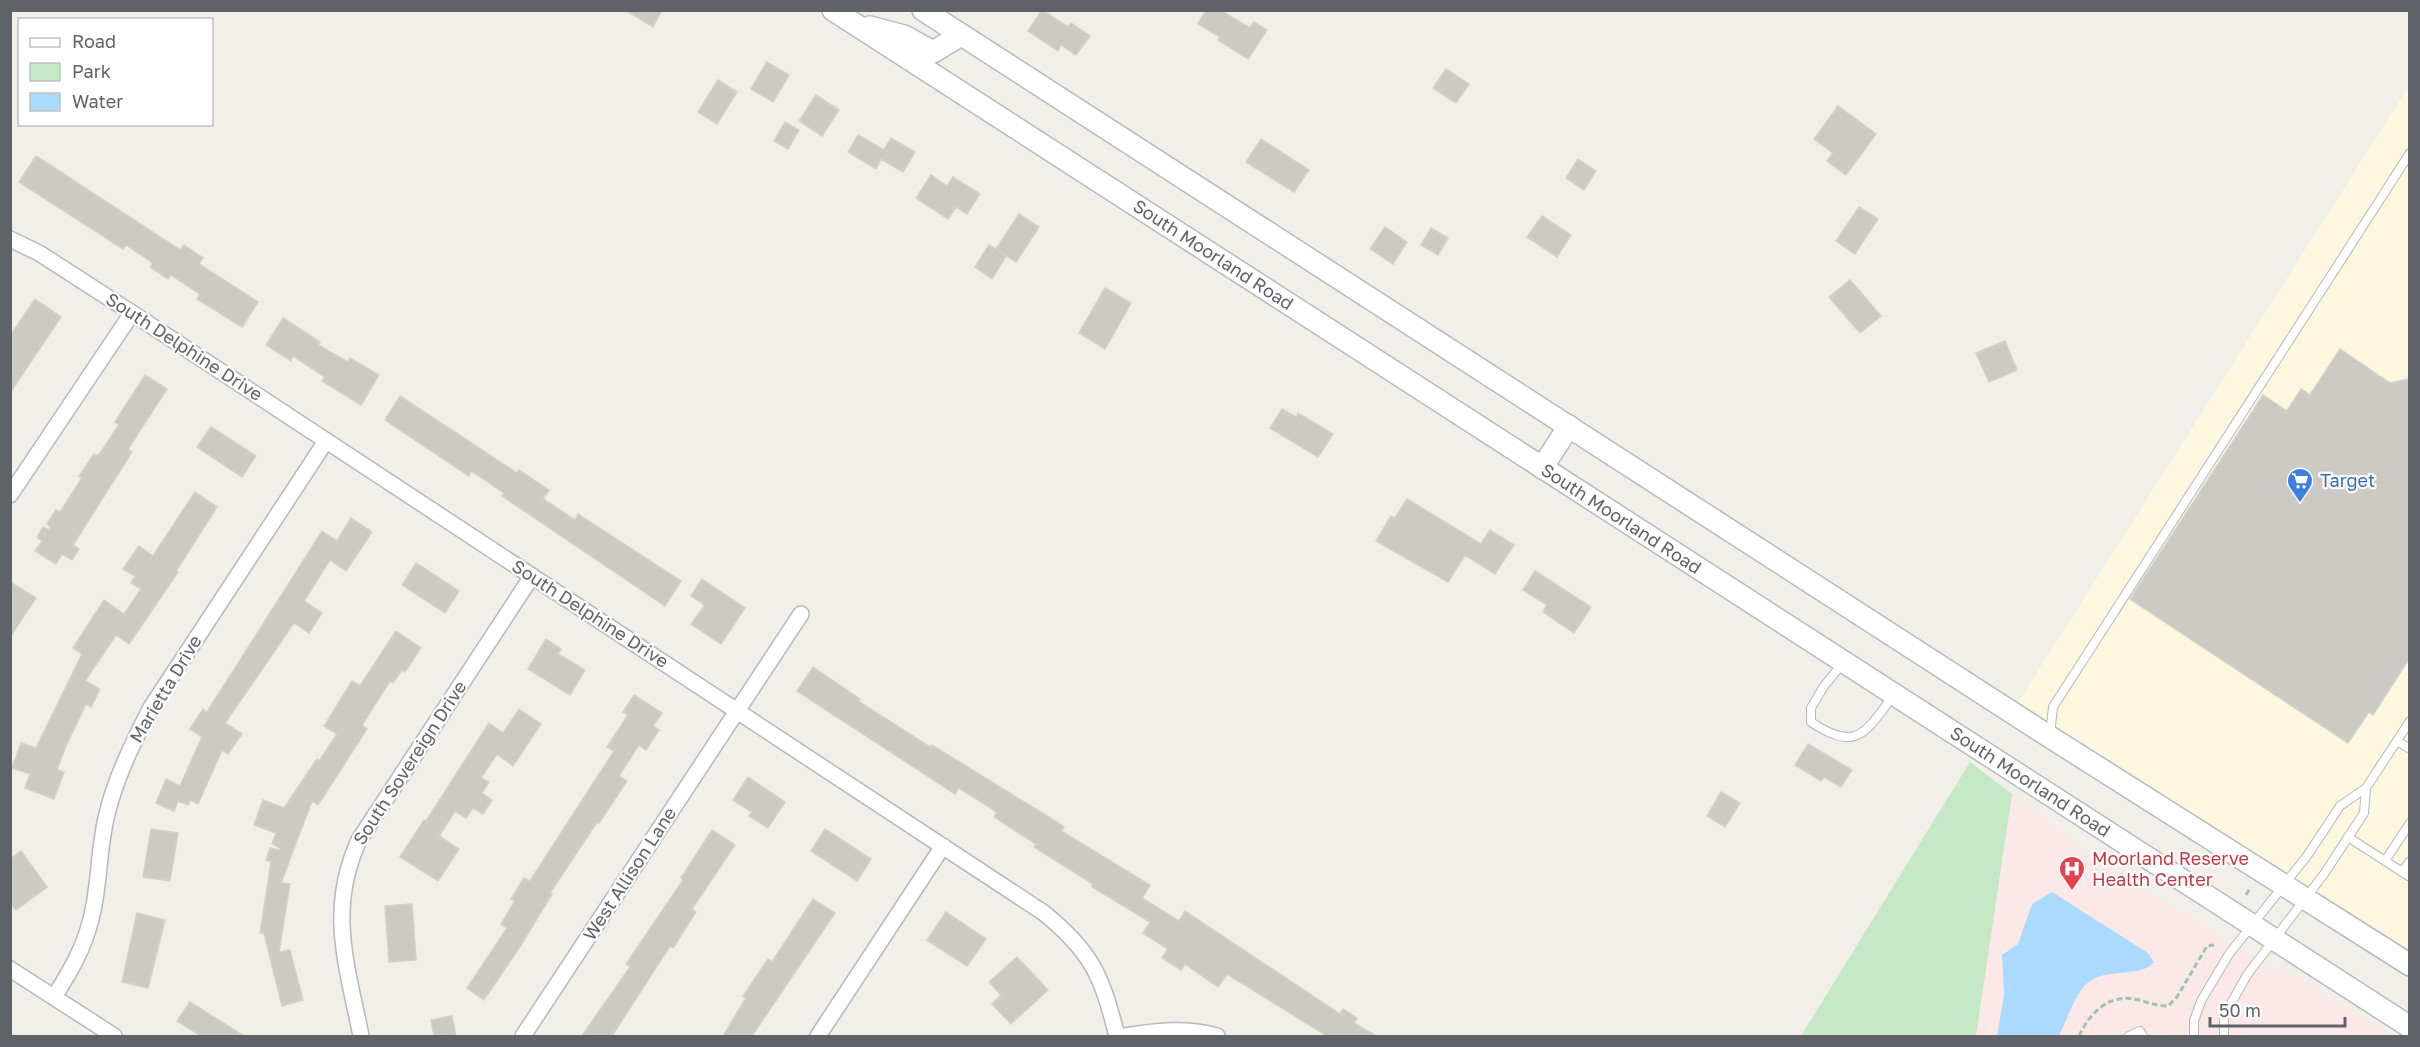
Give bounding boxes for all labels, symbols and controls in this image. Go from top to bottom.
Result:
legend [18,18,213,126]
text: Road [72,30,116,52]
text: Park [72,60,111,82]
text: Water [72,90,123,112]
street label: South Moorland Road [1129,194,1298,314]
street label: South Delphine Drive [102,287,267,405]
street label: South Moorland Road [1537,458,1706,578]
supermarket icon: Target [2285,466,2315,504]
place label: Target [2320,469,2375,491]
street label: South Delphine Drive [508,554,673,672]
street label: Marietta Drive [124,631,206,746]
street label: South Sovereign Drive [348,676,471,849]
street label: South Moorland Road [1946,721,2115,841]
street label: West Allison Lane [578,803,680,944]
place label: Moorland Reserve Health Center [2092,847,2249,890]
hospital icon: Moorland Reserve Health Center [2057,854,2087,892]
scale bar [2210,990,2345,1028]
text: 50 m [2219,999,2261,1021]

